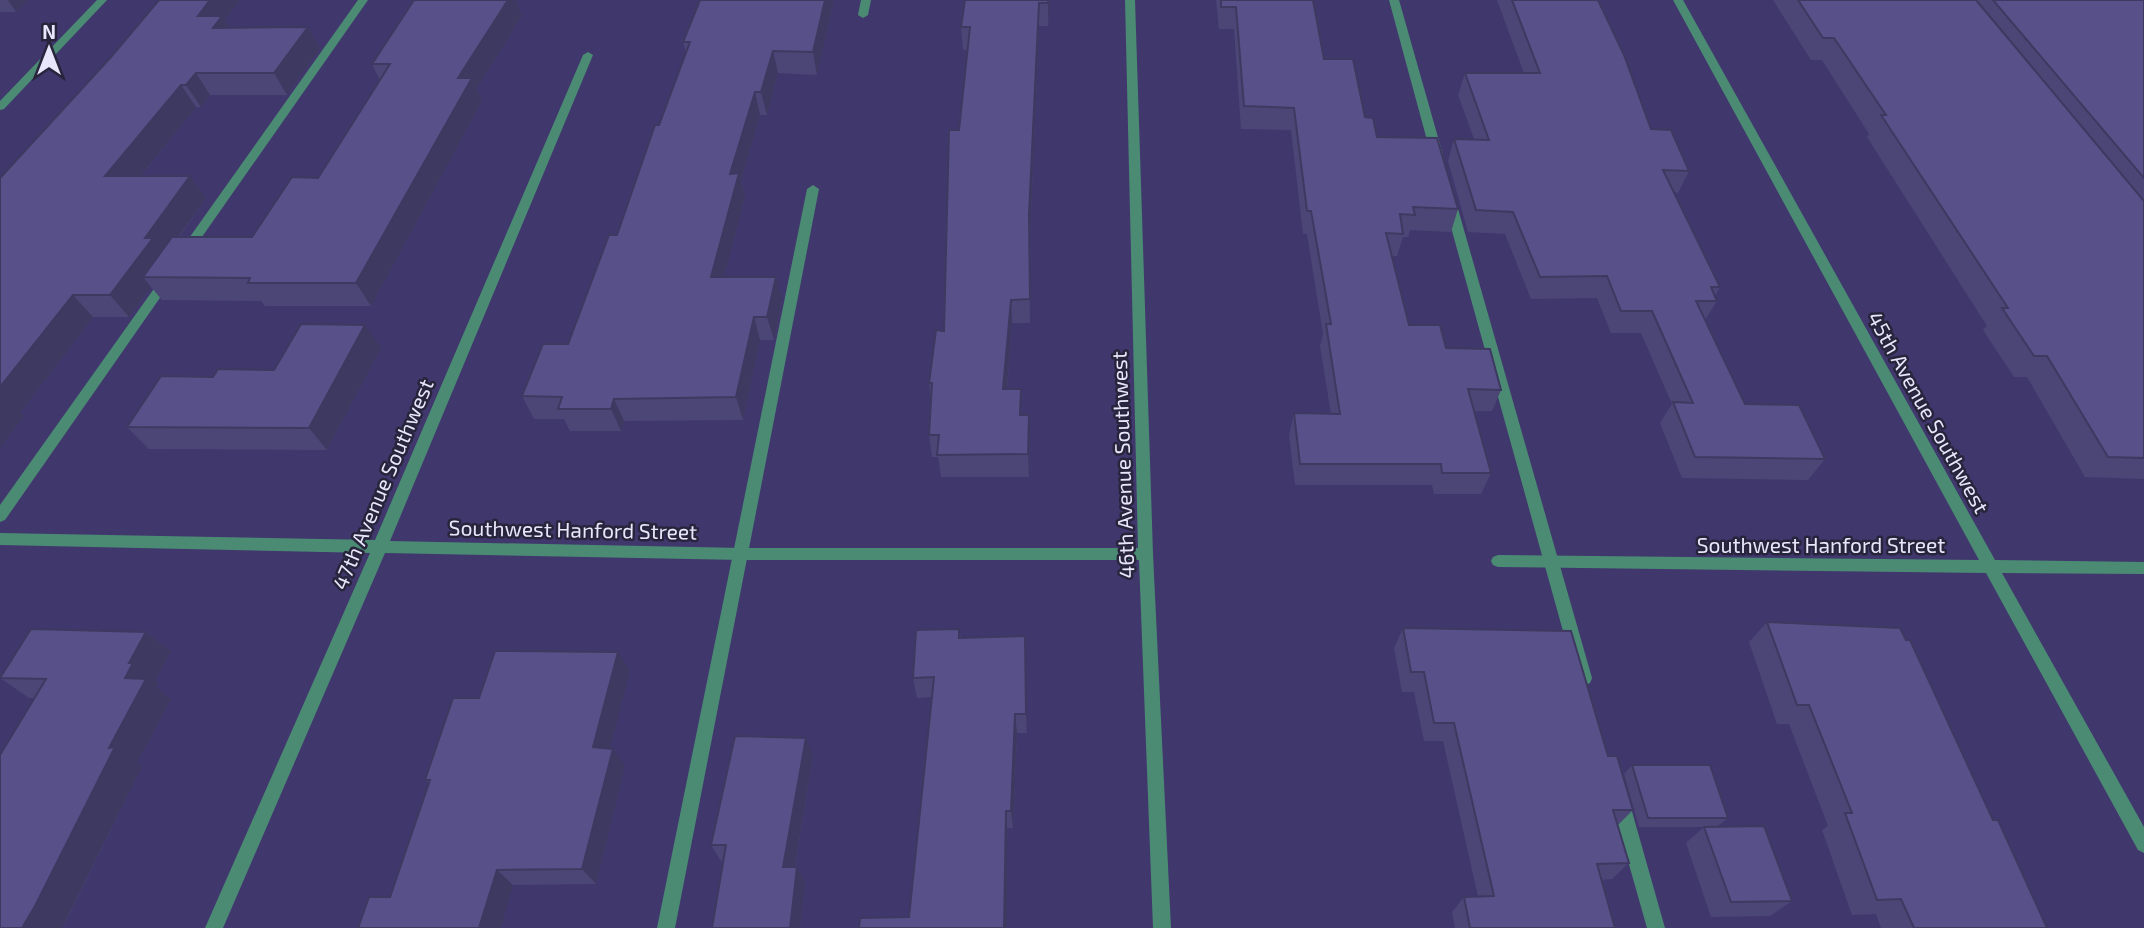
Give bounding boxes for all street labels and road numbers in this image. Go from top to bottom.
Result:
street label: 45th Avenue Southwest [1863,307,1995,517]
street label: 46th Avenue Southwest [1106,351,1138,579]
street label: 47th Avenue Southwest [326,375,438,593]
street label: Southwest Hanford Street [449,514,697,544]
street label: Southwest Hanford Street [1697,532,1945,557]

